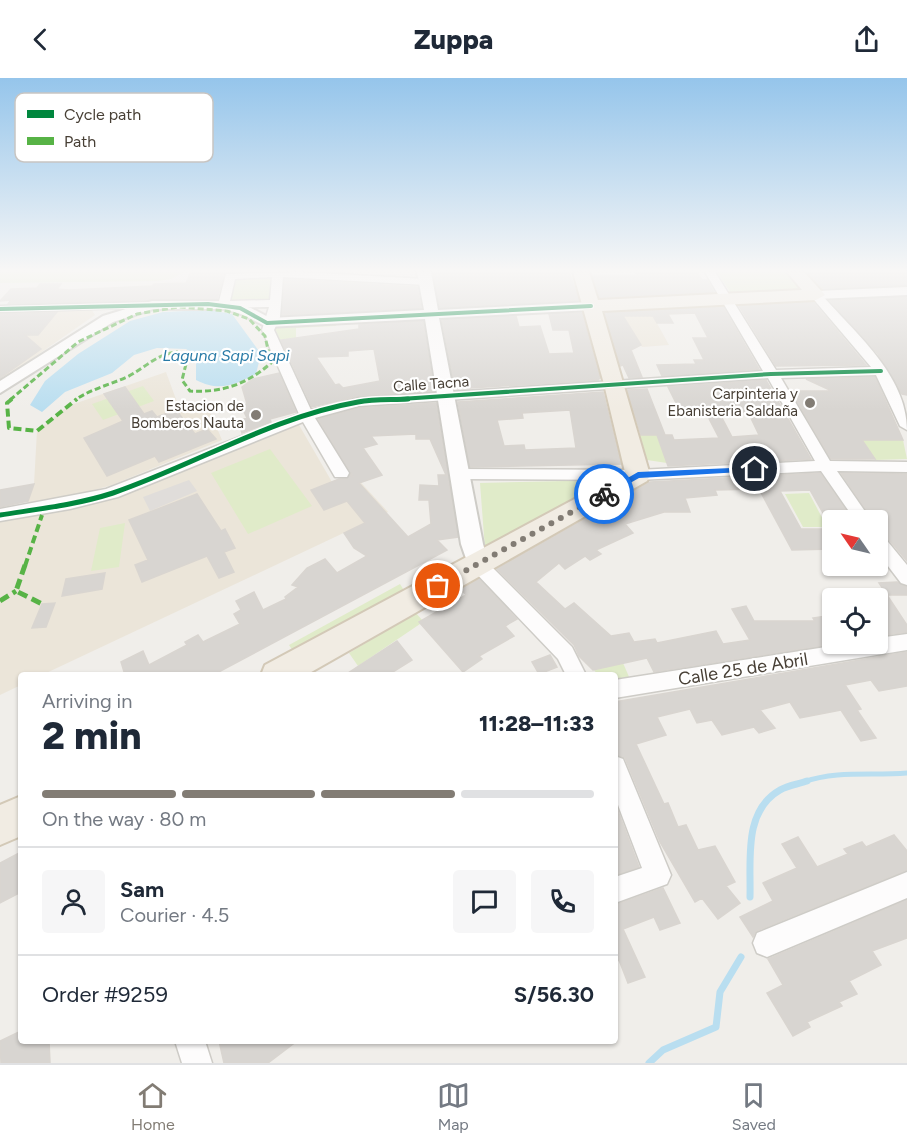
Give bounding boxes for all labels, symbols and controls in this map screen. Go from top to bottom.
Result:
icon: back [24,23,57,56]
text: Zuppa [414,23,493,56]
icon: share [850,23,883,56]
legend [15,93,213,162]
text: Cycle path [64,105,141,124]
text: Path [64,132,96,151]
water label: Laguna Sapi Sapi [162,346,290,365]
street label: Calle Tacna [392,372,470,396]
place label: Carpinteria y Ebanisteria Saldaña [667,385,798,420]
marker: Carpinteria y Ebanisteria Saldaña [803,396,817,410]
place label: Estacion de Bomberos Nauta [131,397,244,432]
marker: Estacion de Bomberos Nauta [249,408,263,422]
pin [729,443,780,494]
icon: home [738,452,771,485]
courier [574,464,634,524]
icon: bike [588,478,621,511]
north arrow [822,510,888,576]
map controls [822,510,888,654]
pin [412,560,463,611]
icon: bag [421,569,454,602]
button: locate [822,588,888,654]
street label: Calle 25 de Abril [677,648,809,690]
text: Arriving in [42,689,132,713]
text: 11:28–11:33 [479,710,594,737]
text: 2 min [42,712,142,759]
text: On the way · 80 m [42,807,206,831]
button: person [42,870,105,933]
button: chat [453,870,516,933]
button: phone [531,870,594,933]
text: Sam [120,876,164,903]
text: Courier · 4.5 [120,903,229,927]
text: Order #9259 [42,981,168,1008]
text: S/56.30 [514,981,594,1008]
tab: Home [131,1079,175,1134]
tab: Map [437,1079,470,1134]
tab: Saved [732,1079,776,1134]

